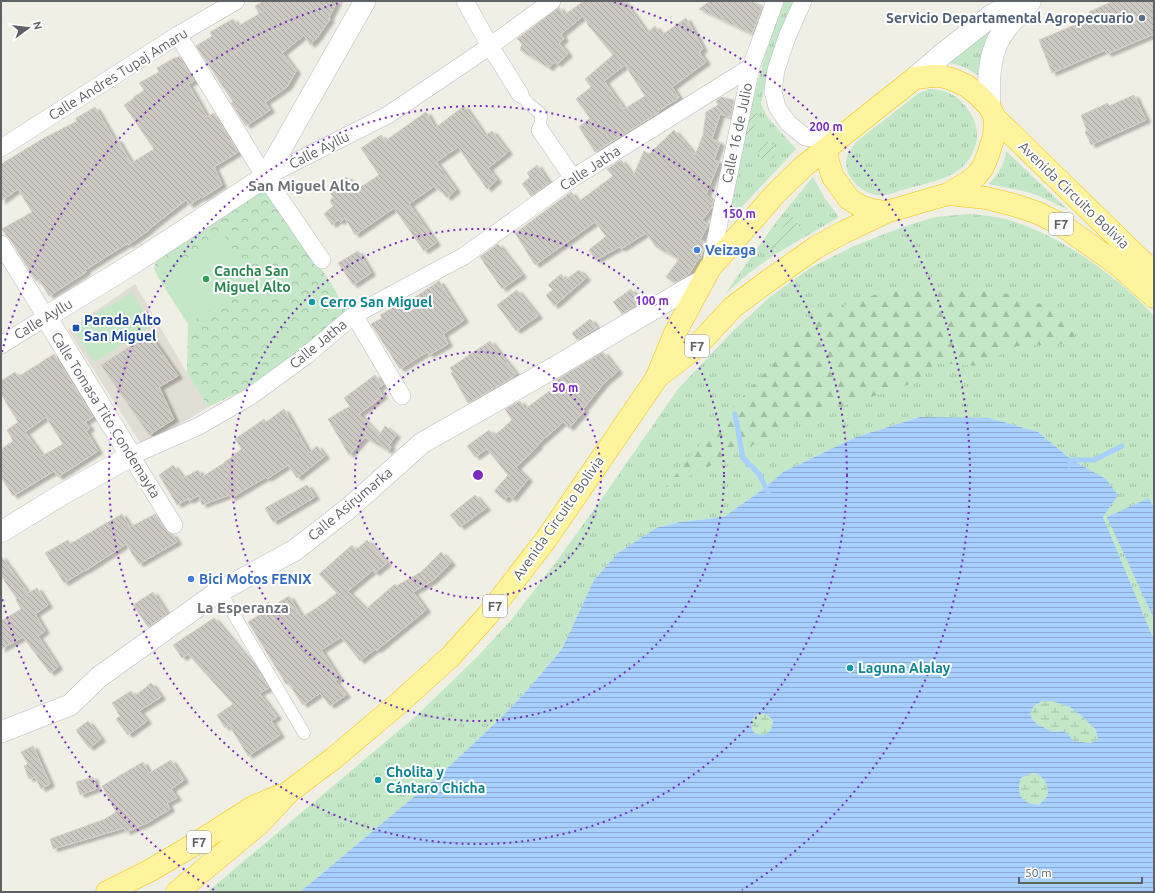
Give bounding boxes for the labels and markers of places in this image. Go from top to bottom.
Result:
place label: Servicio Departamental Agropecuario [886,10,1134,26]
marker: Servicio Departamental Agropecuario [1137,13,1147,23]
place label: Veizaga [705,242,756,258]
marker: Veizaga [692,245,702,255]
place label: Cancha San Miguel Alto [214,263,291,295]
marker: Cancha San Miguel Alto [201,274,211,284]
place label: Cerro San Miguel [320,294,432,310]
marker: Cerro San Miguel [307,297,317,307]
place label: Parada Alto San Miguel [84,312,161,344]
marker: Parada Alto San Miguel [71,323,81,333]
centre of rings [471,468,485,482]
place label: Bici Motos FENIX [199,571,312,587]
marker: Bici Motos FENIX [186,574,196,584]
place label: Laguna Alalay [858,660,951,676]
marker: Laguna Alalay [845,663,855,673]
place label: Cholita y Cántaro Chicha [386,764,485,796]
marker: Cholita y Cántaro Chicha [373,775,383,785]

